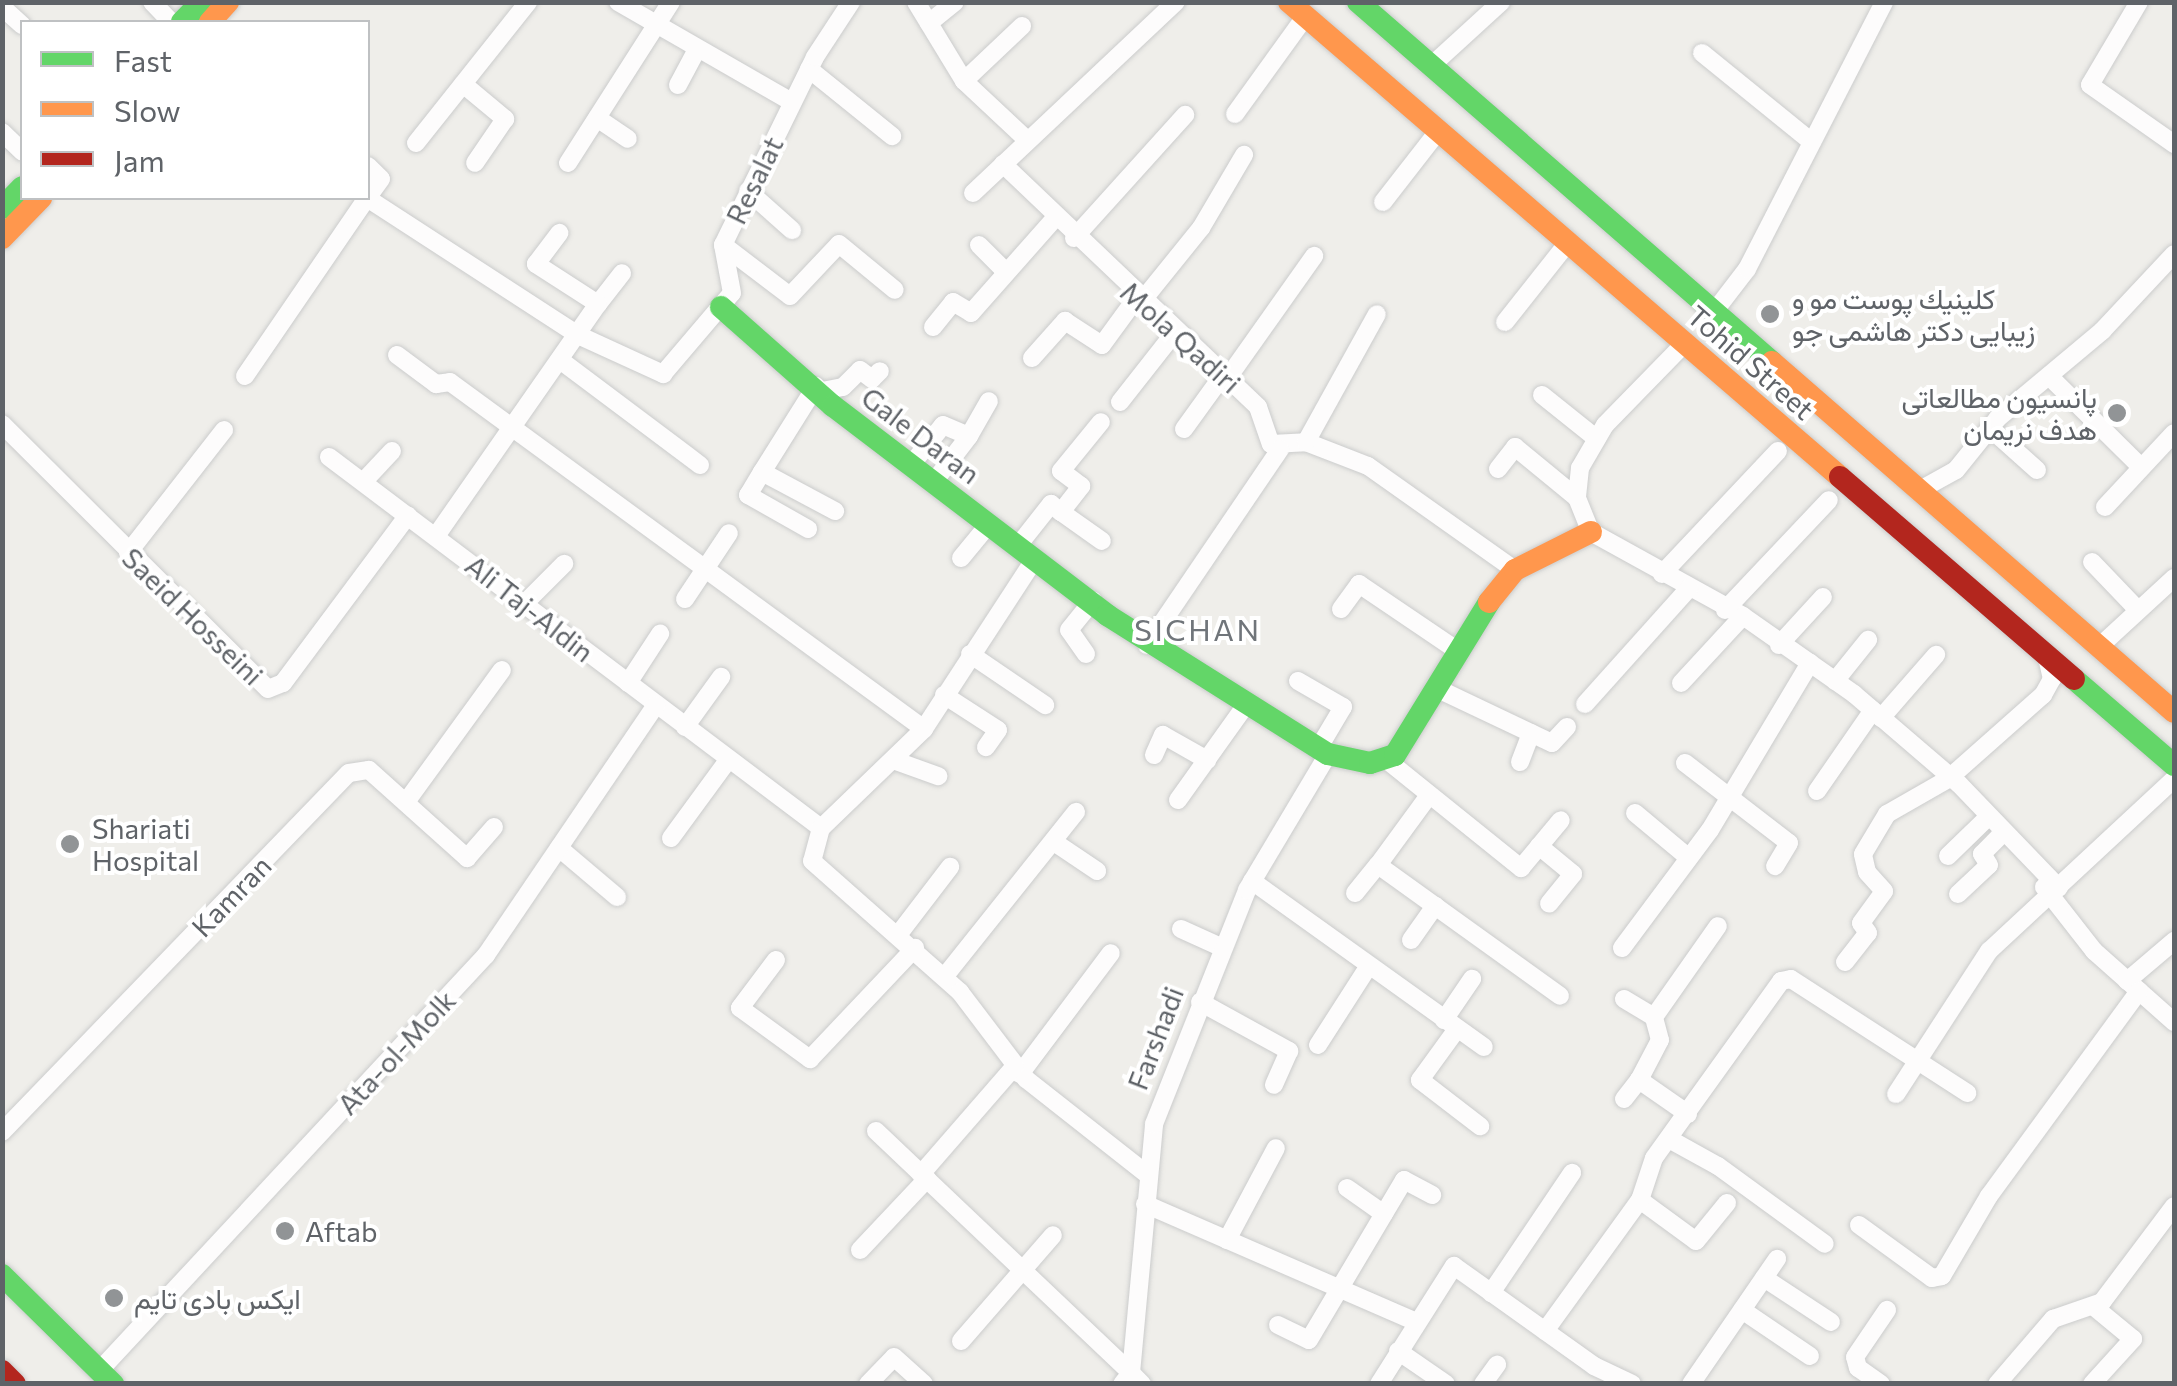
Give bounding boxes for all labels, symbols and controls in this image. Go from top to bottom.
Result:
legend [20,20,370,200]
text: Fast [114,41,172,78]
text: Slow [114,91,181,128]
street label: Resalat [718,131,790,229]
text: Jam [114,141,165,178]
street label: Mola Qadiri [1114,274,1248,400]
place label: كلينيك پوست مو و زيبايى دکتر هاشمی جو [1792,281,2035,347]
street label: Tohid Street [1681,298,1821,426]
marker: كلينيك پوست مو و زيبايى دکتر هاشمی جو [1757,301,1783,327]
street label: Gale Daran [855,380,987,490]
place label: پانسیون مطالعاتی هدف نریمان [1902,380,2097,446]
marker: پانسیون مطالعاتی هدف نریمان [2106,402,2128,424]
street label: Saeid Hosseini [116,540,270,692]
street label: Ali Taj-Aldin [459,548,601,668]
district label: SICHAN [1134,611,1262,647]
place label: Shariati Hospital [92,811,199,877]
marker: Shariati Hospital [57,831,83,857]
street label: Kamran [184,849,278,943]
street label: Farshadi [1120,982,1190,1094]
street label: Ata-ol-Molk [330,983,462,1121]
place label: Aftab [305,1214,378,1248]
marker: Aftab [274,1220,296,1242]
place label: ایکس بادی تایم [134,1281,301,1315]
marker: ایکس بادی تایم [103,1287,125,1309]

